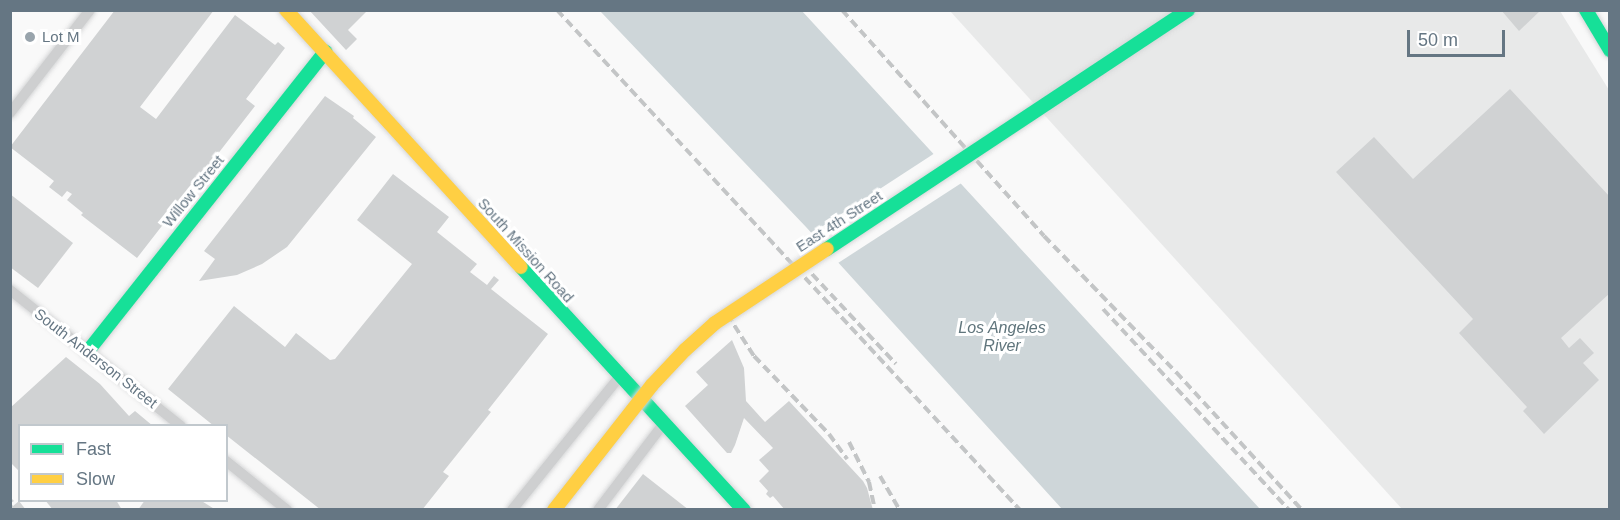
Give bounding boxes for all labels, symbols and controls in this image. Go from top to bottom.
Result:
scale bar [1410,18,1508,56]
place label: Lot M [42,28,80,46]
marker: Lot M [23,30,37,44]
text: 50 m [1418,30,1458,50]
street label: Willow Street [158,151,228,231]
street label: East 4th Street [792,186,886,256]
street label: South Mission Road [474,194,578,306]
street label: South Anderson Street [31,304,161,412]
water label: Los Angeles River [958,318,1046,356]
legend [18,424,228,502]
text: Fast [76,439,111,459]
text: Slow [76,469,115,489]

